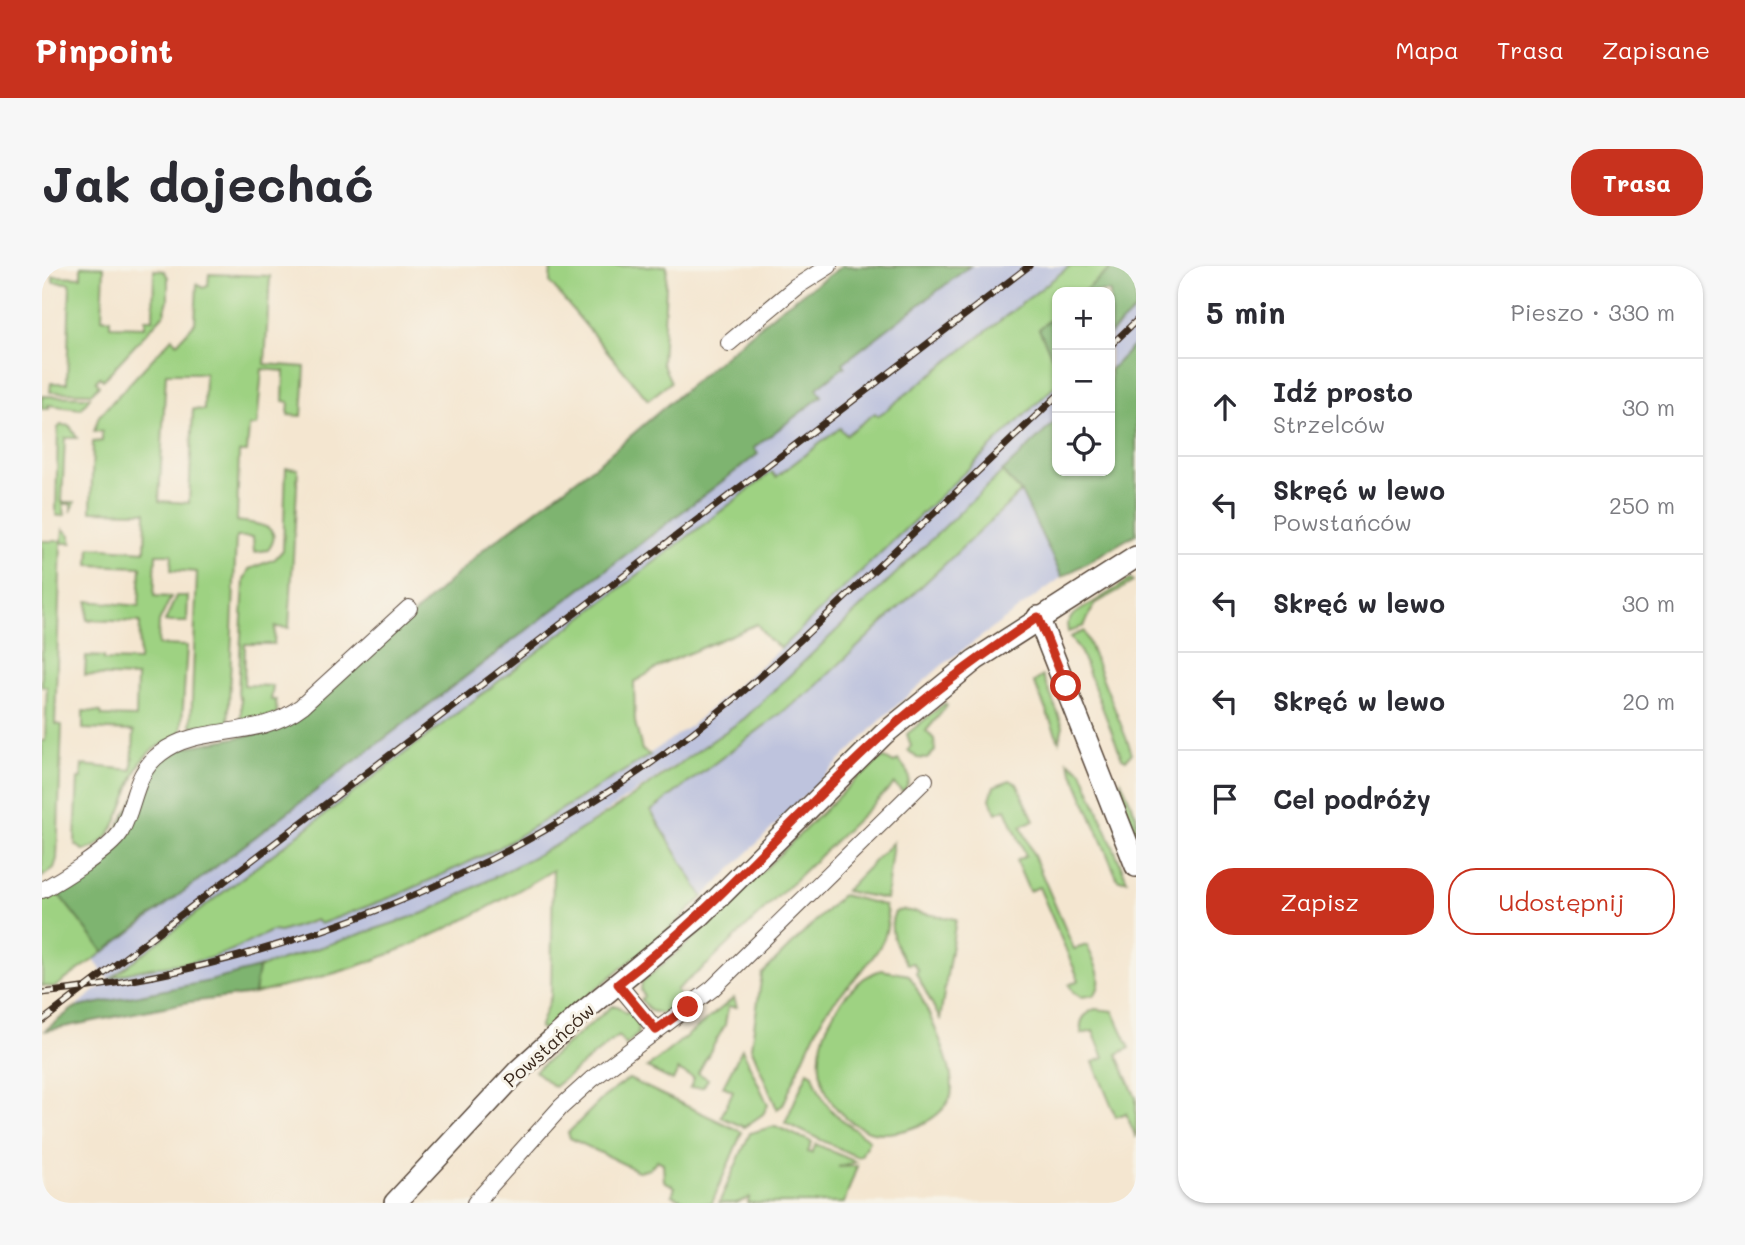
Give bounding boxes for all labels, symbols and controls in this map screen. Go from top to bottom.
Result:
text: Pinpoint [35,28,173,71]
text: Mapa [1395,34,1459,65]
text: Trasa [1497,34,1564,65]
text: Zapisane [1602,34,1710,65]
button: Trasa [1571,149,1703,216]
text: Jak dojechać [42,151,374,214]
map controls [1052,287,1115,476]
button: + [1052,287,1115,350]
text: 5 min [1206,292,1286,332]
text: Pieszo · 330 m [1510,297,1675,327]
button: − [1052,350,1115,413]
text: Idź prosto [1273,375,1413,409]
icon: ahead [1206,388,1244,426]
text: 30 m [1622,392,1675,422]
text: Strzelców [1273,409,1385,439]
button: locate [1052,413,1115,476]
text: Skręć w lewo [1273,473,1445,507]
icon: left [1206,486,1244,524]
text: 250 m [1609,490,1675,520]
text: Powstańców [1273,507,1412,537]
icon: left [1206,584,1244,622]
text: Skręć w lewo [1273,586,1445,620]
text: 30 m [1622,588,1675,618]
route start [1050,670,1081,701]
icon: left [1206,682,1244,720]
text: Skręć w lewo [1273,684,1445,718]
text: 20 m [1622,686,1675,716]
icon: arrive [1206,780,1244,818]
text: Cel podróży [1273,782,1431,816]
button: Zapisz [1206,868,1434,935]
button: Udostępnij [1448,868,1675,935]
route end [672,991,703,1022]
street label: Powstańców [498,997,600,1092]

